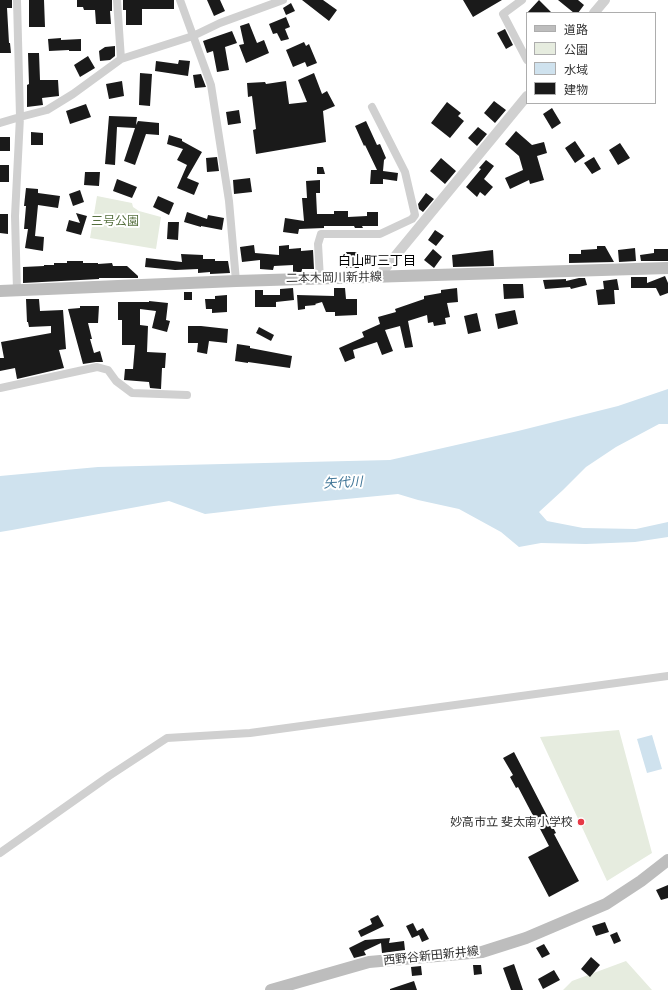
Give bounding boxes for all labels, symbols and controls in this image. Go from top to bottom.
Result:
legend [526,12,656,104]
text: 道路 [564,23,588,37]
text: 公園 [564,43,588,57]
text: 水域 [564,63,588,77]
text: 建物 [564,83,588,97]
park label: 三号公園 [91,214,139,228]
district label: 白山町三丁目 [338,253,416,269]
street label: 二本木岡川新井線 [286,270,382,286]
water label: 矢代川 [323,474,363,492]
place label: 妙高市立 斐太南小学校 [450,815,573,829]
marker: 妙高市立 斐太南小学校 [576,817,586,827]
street label: 西野谷新田新井線 [383,944,479,968]

